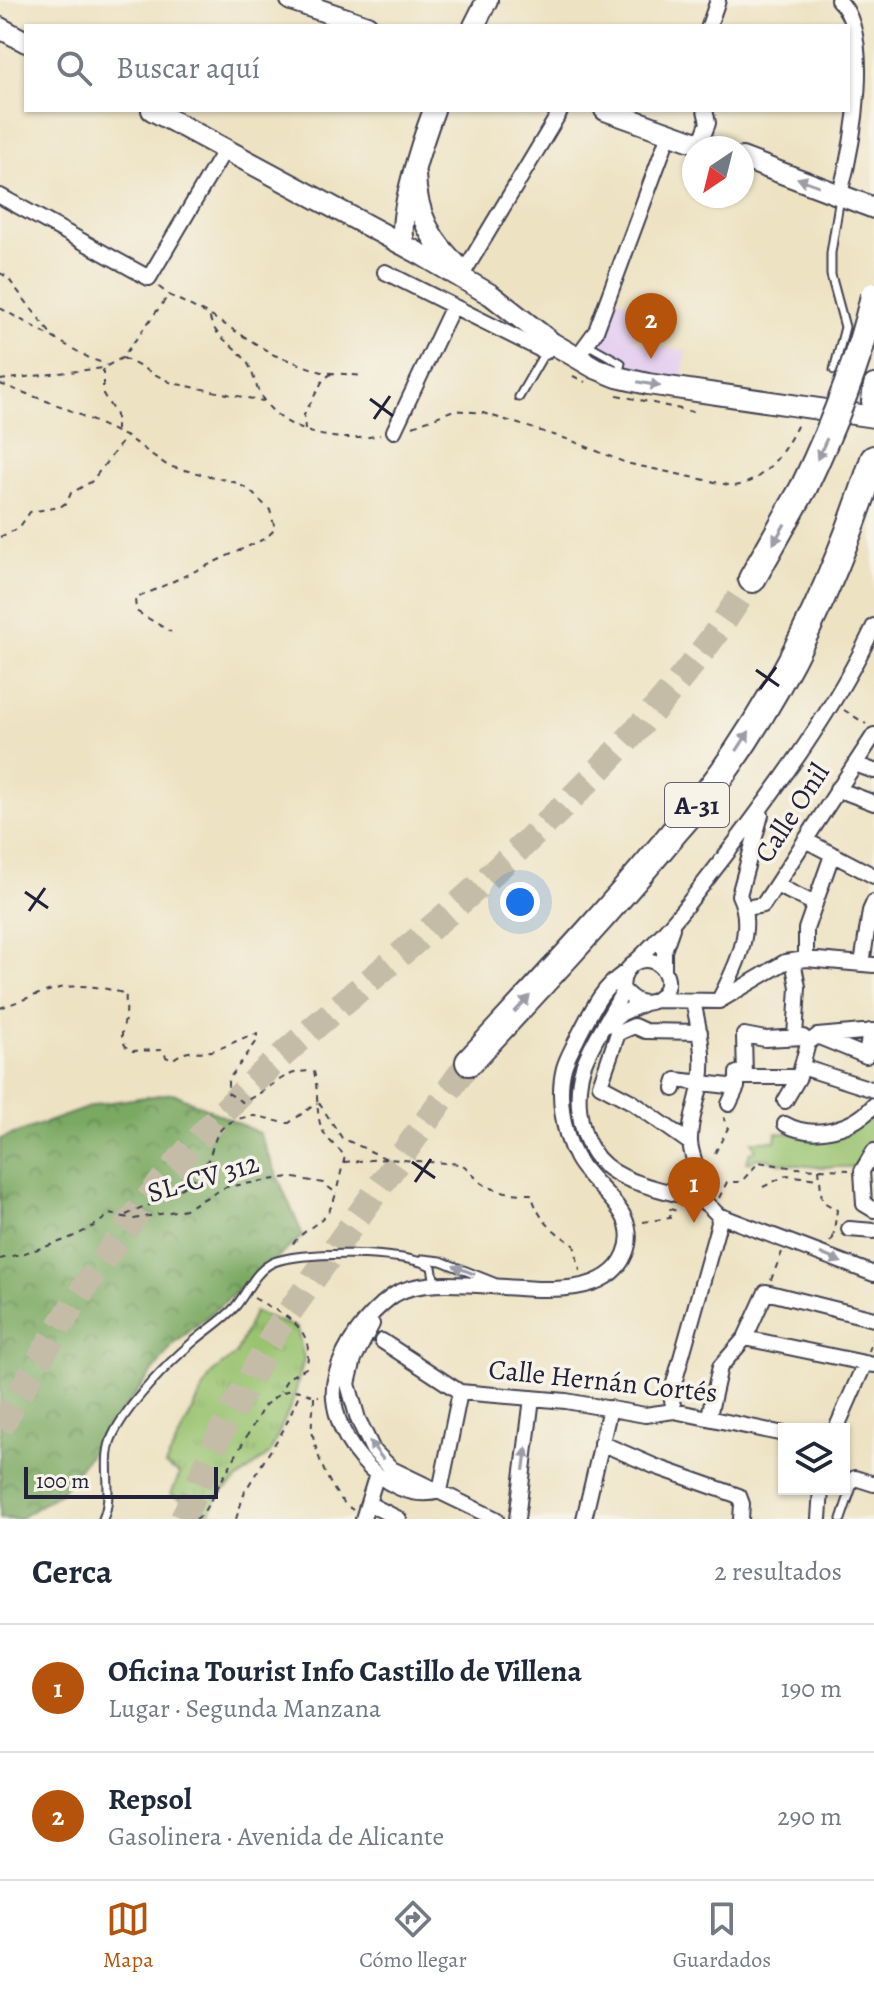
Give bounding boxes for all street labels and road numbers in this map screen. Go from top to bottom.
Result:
street label: Calle Onil [746,756,838,870]
road number: A-31 [665,783,729,827]
street label: SL-CV 312 [143,1144,263,1212]
street label: Calle Hernán Cortés [487,1350,719,1412]

